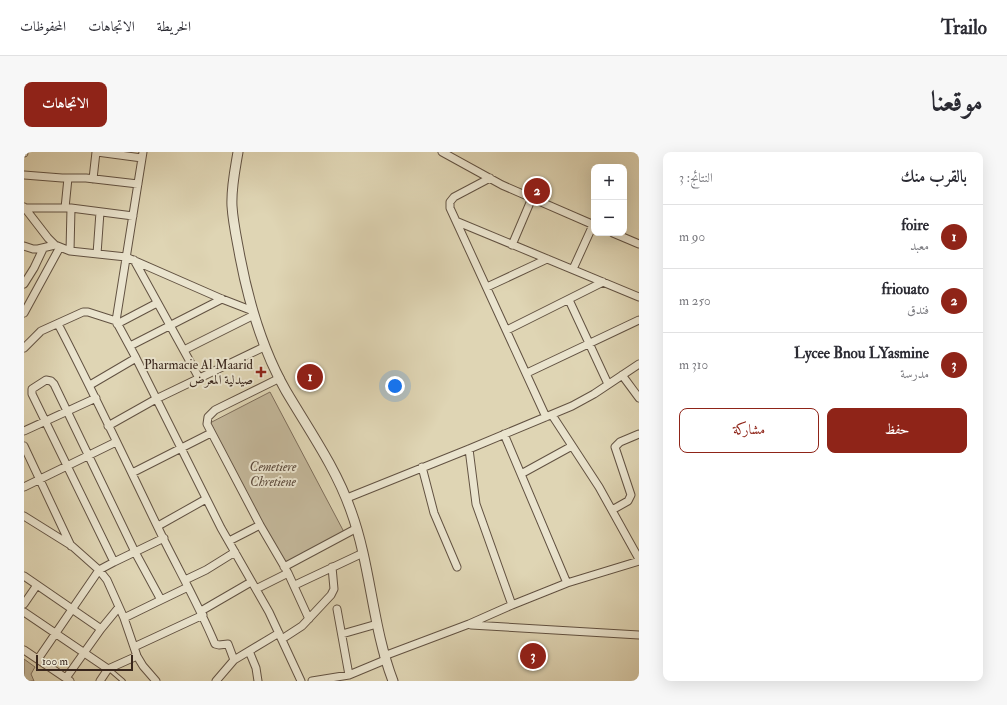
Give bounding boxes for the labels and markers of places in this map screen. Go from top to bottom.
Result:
pin: 2 [524,176,550,206]
place label: Pharmacie Al Maarid صيدلية المعرض [144,357,254,388]
pin: 1 [297,362,323,392]
marker: Pharmacie Al Maarid صيدلية المعرض [256,367,266,377]
pin: 3 [520,641,546,671]

